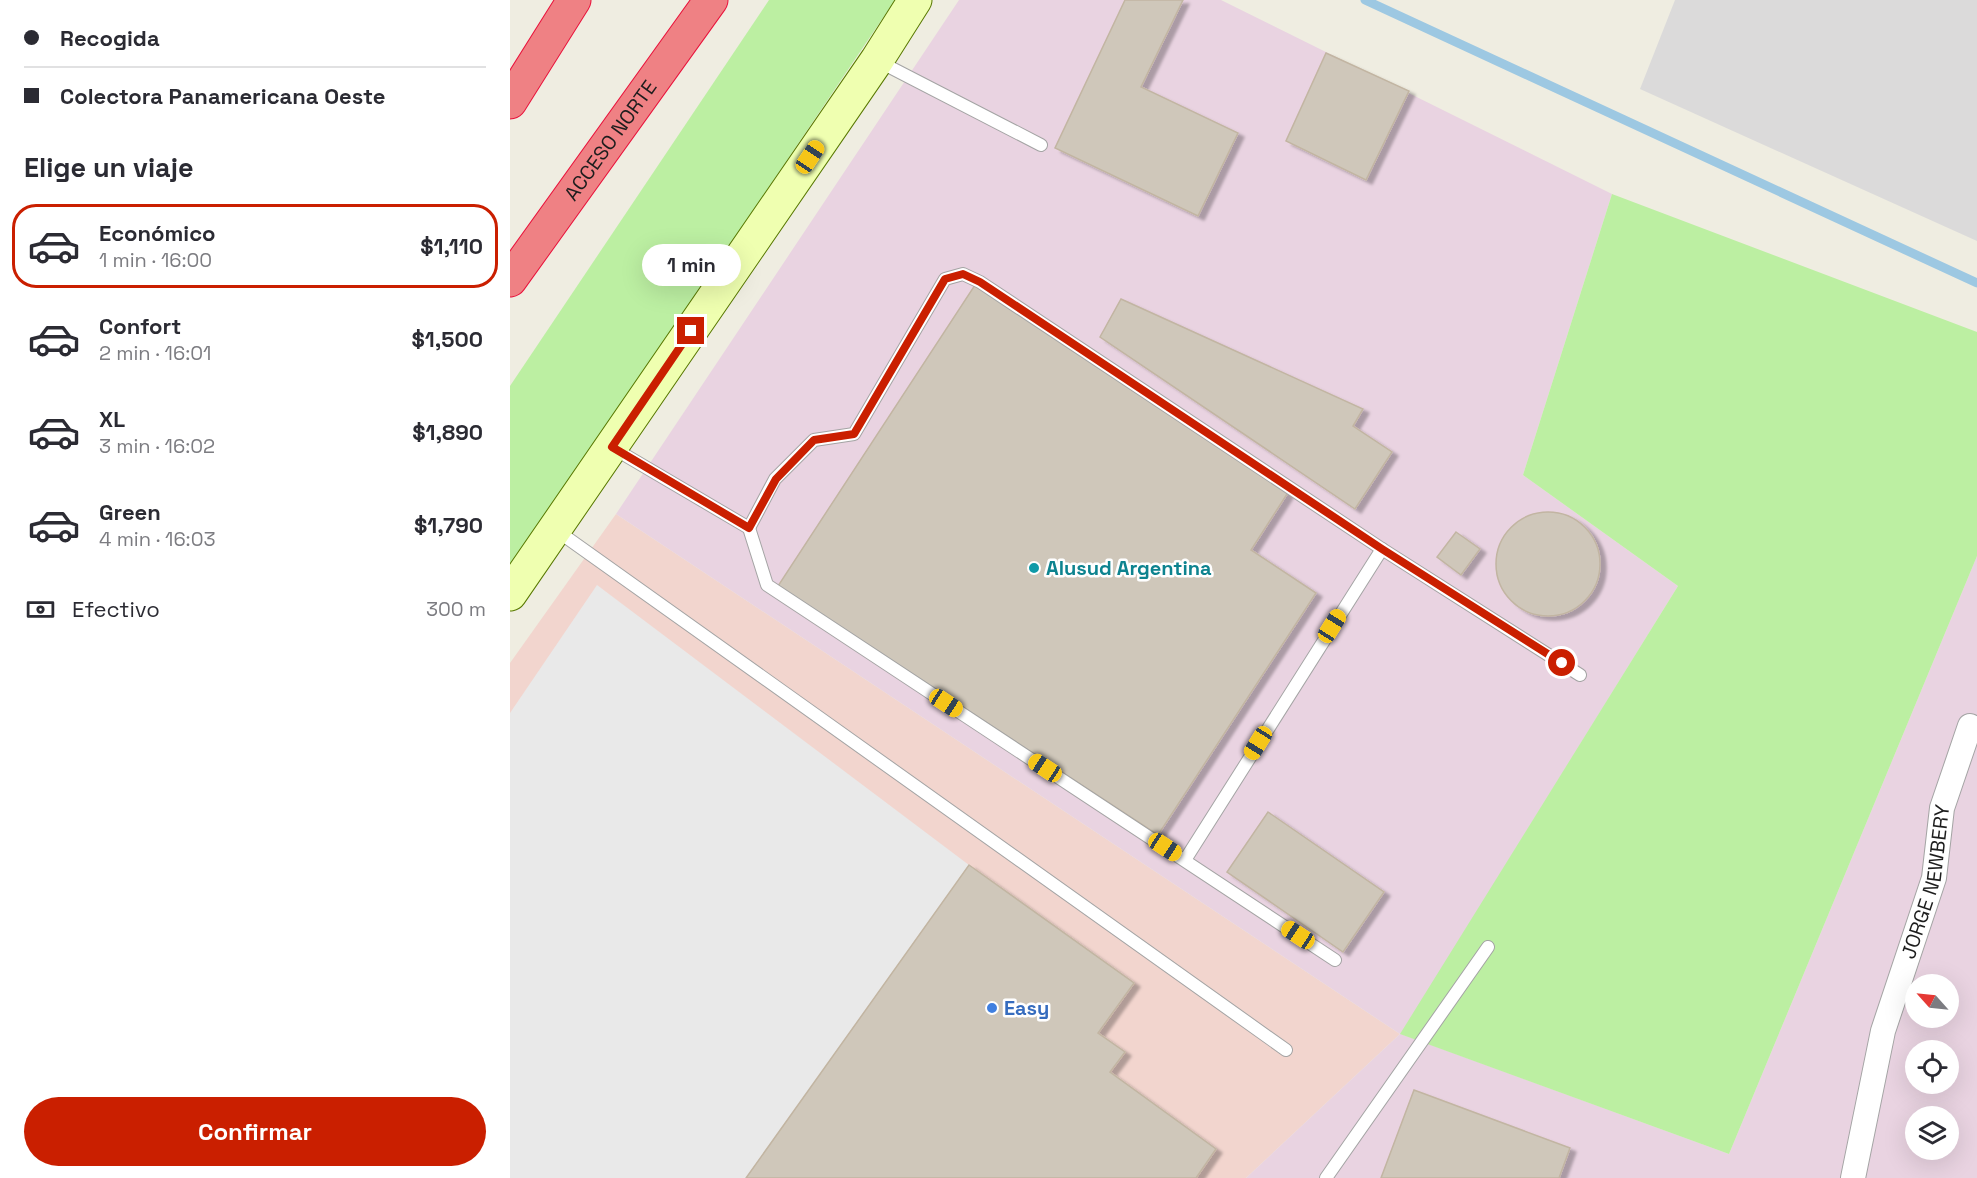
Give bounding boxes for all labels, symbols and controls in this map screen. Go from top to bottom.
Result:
text: Recogida [60,24,160,52]
street label: ACCESO NORTE [558,75,662,206]
text: Colectora Panamericana Oeste [60,82,385,110]
car [792,137,828,177]
text: Elige un viaje [24,150,194,185]
icon: car [27,219,81,273]
text: Económico [99,219,216,247]
text: $1,110 [420,232,483,260]
callout: 1 min [642,244,741,286]
text: 1 min · 16:00 [99,247,212,273]
text: 1 min [667,252,716,278]
icon: car [27,312,81,366]
text: Confort [99,312,181,340]
route end [677,317,704,344]
text: $1,500 [412,325,483,353]
text: 2 min · 16:01 [99,340,211,366]
icon: car [27,405,81,459]
text: XL [99,405,125,433]
text: $1,890 [412,418,483,446]
text: 3 min · 16:02 [99,433,215,459]
icon: car [27,498,81,552]
text: Green [99,498,161,526]
text: $1,790 [414,511,483,539]
text: 4 min · 16:03 [99,526,216,552]
place label: Alusud Argentina [1046,555,1212,581]
marker: Alusud Argentina [1027,561,1041,575]
icon: cash [24,593,57,626]
text: Efectivo [72,595,160,623]
text: 300 m [426,596,486,622]
car [1315,606,1349,646]
route start [1548,649,1575,676]
car [926,686,966,720]
car [1241,723,1275,763]
car [1025,751,1065,785]
street label: JORGE NEWBERY [1895,803,1955,962]
car [1145,830,1185,864]
car [1278,918,1318,952]
north arrow [1905,974,1959,1028]
map controls [1905,974,1959,1160]
place label: Easy [1004,995,1049,1021]
marker: Easy [985,1001,999,1015]
button: locate [1905,1040,1959,1094]
button: Confirmar [24,1097,486,1166]
button: layers [1905,1106,1959,1160]

